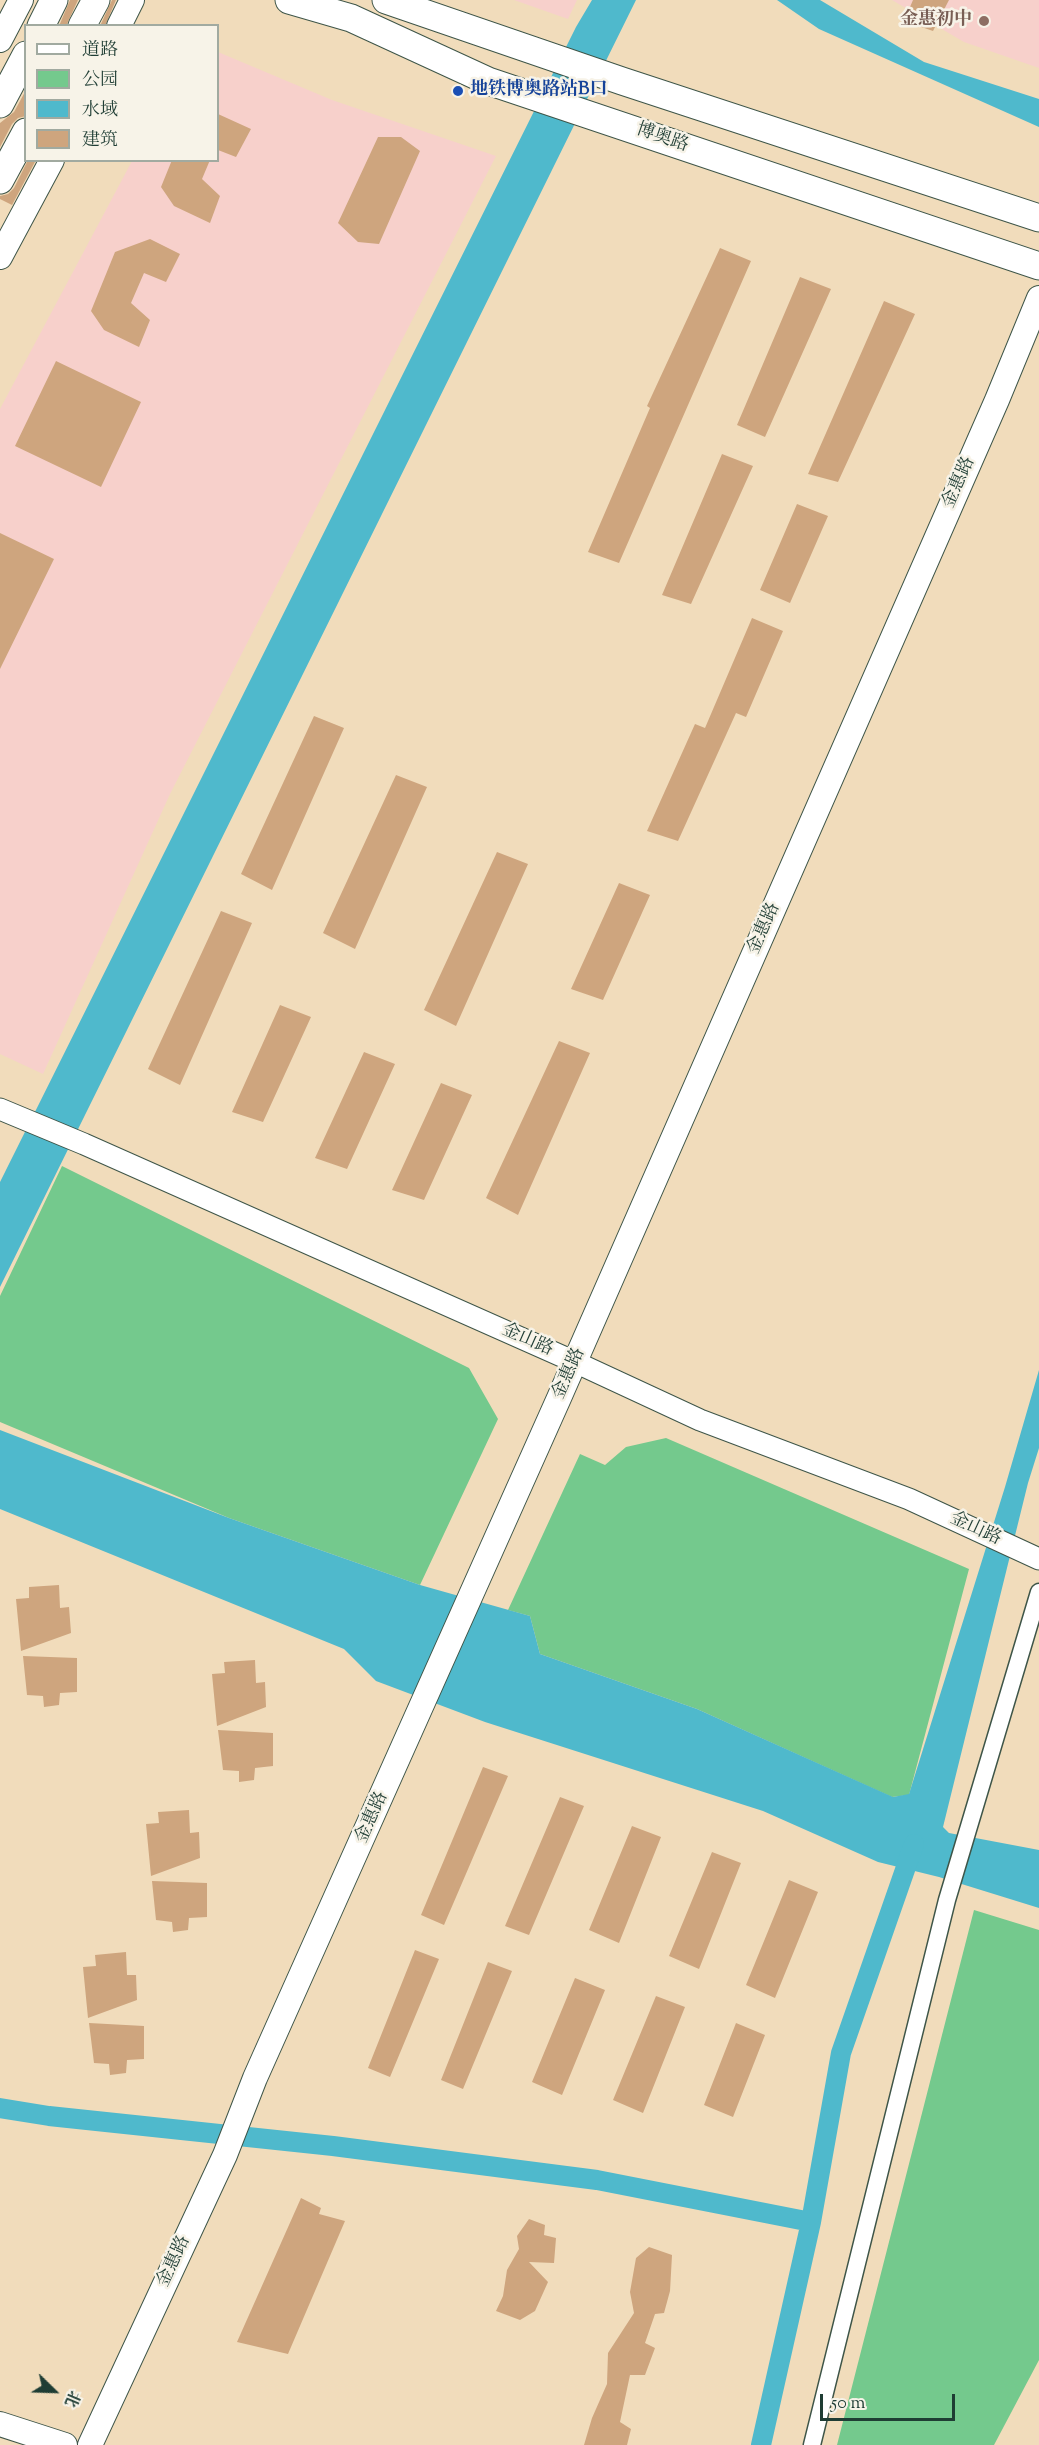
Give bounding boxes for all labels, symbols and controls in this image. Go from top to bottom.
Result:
place label: 金惠初中 [900,10,972,32]
marker: 金惠初中 [977,14,991,28]
legend [24,24,219,162]
text: 道路 [82,38,118,64]
text: 公园 [82,68,118,94]
place label: 地铁博奥路站B口 [470,80,607,102]
marker: 地铁博奥路站B口 [451,84,465,98]
text: 水域 [82,98,118,124]
street label: 博奥路 [633,120,691,158]
text: 建筑 [82,128,118,154]
street label: 金惠路 [939,454,981,512]
street label: 金惠路 [744,900,786,958]
street label: 金山路 [498,1320,556,1362]
street label: 金惠路 [549,1345,591,1403]
street label: 金山路 [946,1509,1004,1551]
street label: 金惠路 [352,1789,394,1847]
street label: 金惠路 [154,2233,196,2291]
north arrow [24,2361,84,2421]
scale bar [823,2382,958,2420]
text: 北 [57,2386,85,2410]
text: 50 m [831,2391,865,2417]

